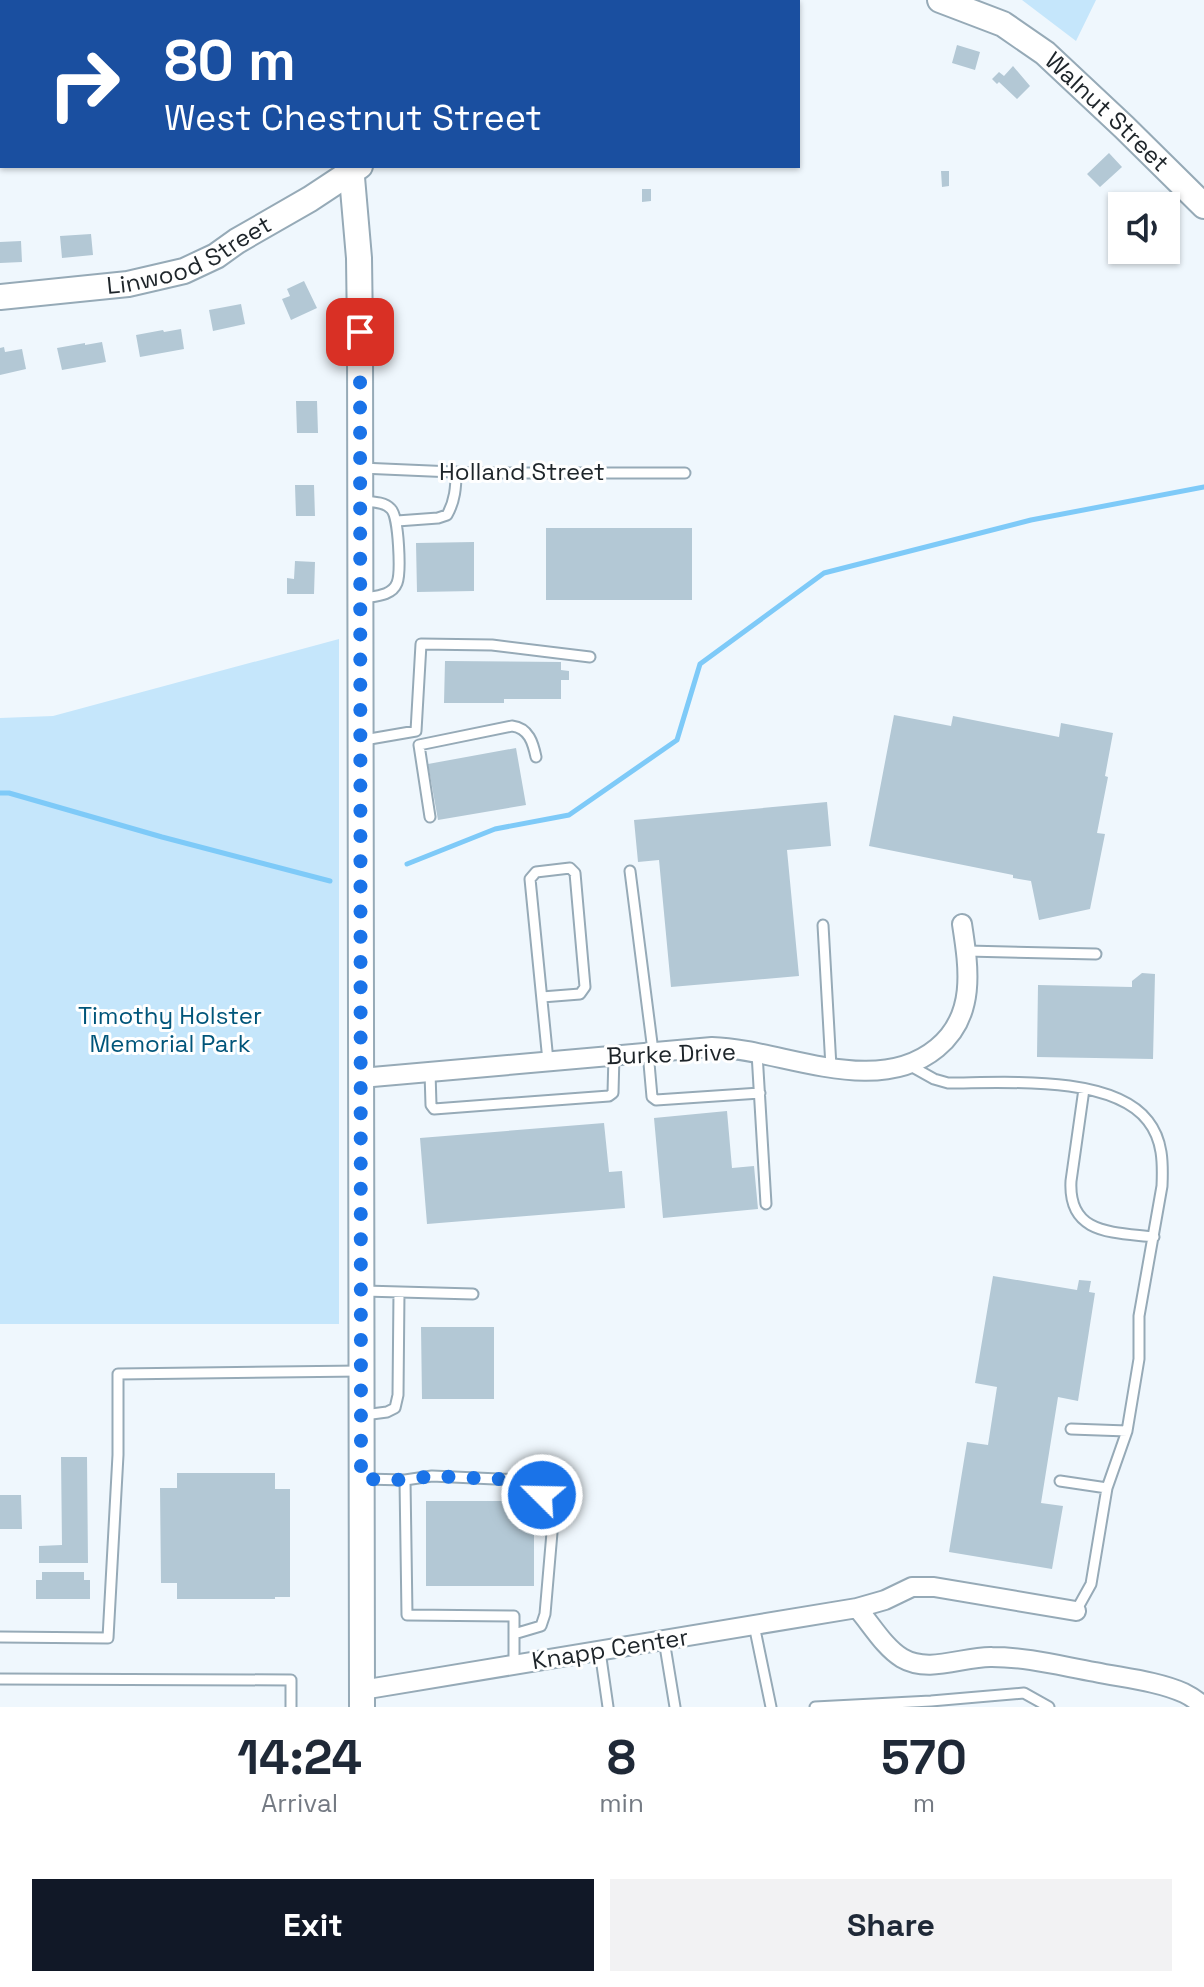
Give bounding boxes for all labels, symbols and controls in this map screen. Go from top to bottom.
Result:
text: 80 m [164,25,296,96]
icon: right [32,32,136,136]
street label: Walnut Street [1039,45,1176,178]
text: West Chestnut Street [164,95,542,141]
map controls [1108,192,1180,264]
button: sound [1108,192,1180,264]
street label: Linwood Street [105,209,277,301]
pin [326,298,394,366]
icon: arrive [338,310,382,354]
street label: Holland Street [439,456,605,487]
park label: Timothy Holster Memorial Park [78,1000,262,1059]
street label: Burke Drive [606,1036,736,1071]
position arrow [500,1453,584,1537]
street label: Knapp Center [529,1621,690,1676]
text: 14:24 [237,1727,362,1788]
text: 8 [607,1727,636,1788]
text: 570 [881,1727,967,1788]
text: Arrival [261,1786,338,1820]
text: min [599,1786,644,1820]
text: m [913,1786,935,1820]
button: Exit [32,1879,594,1971]
button: Share [610,1879,1172,1971]

